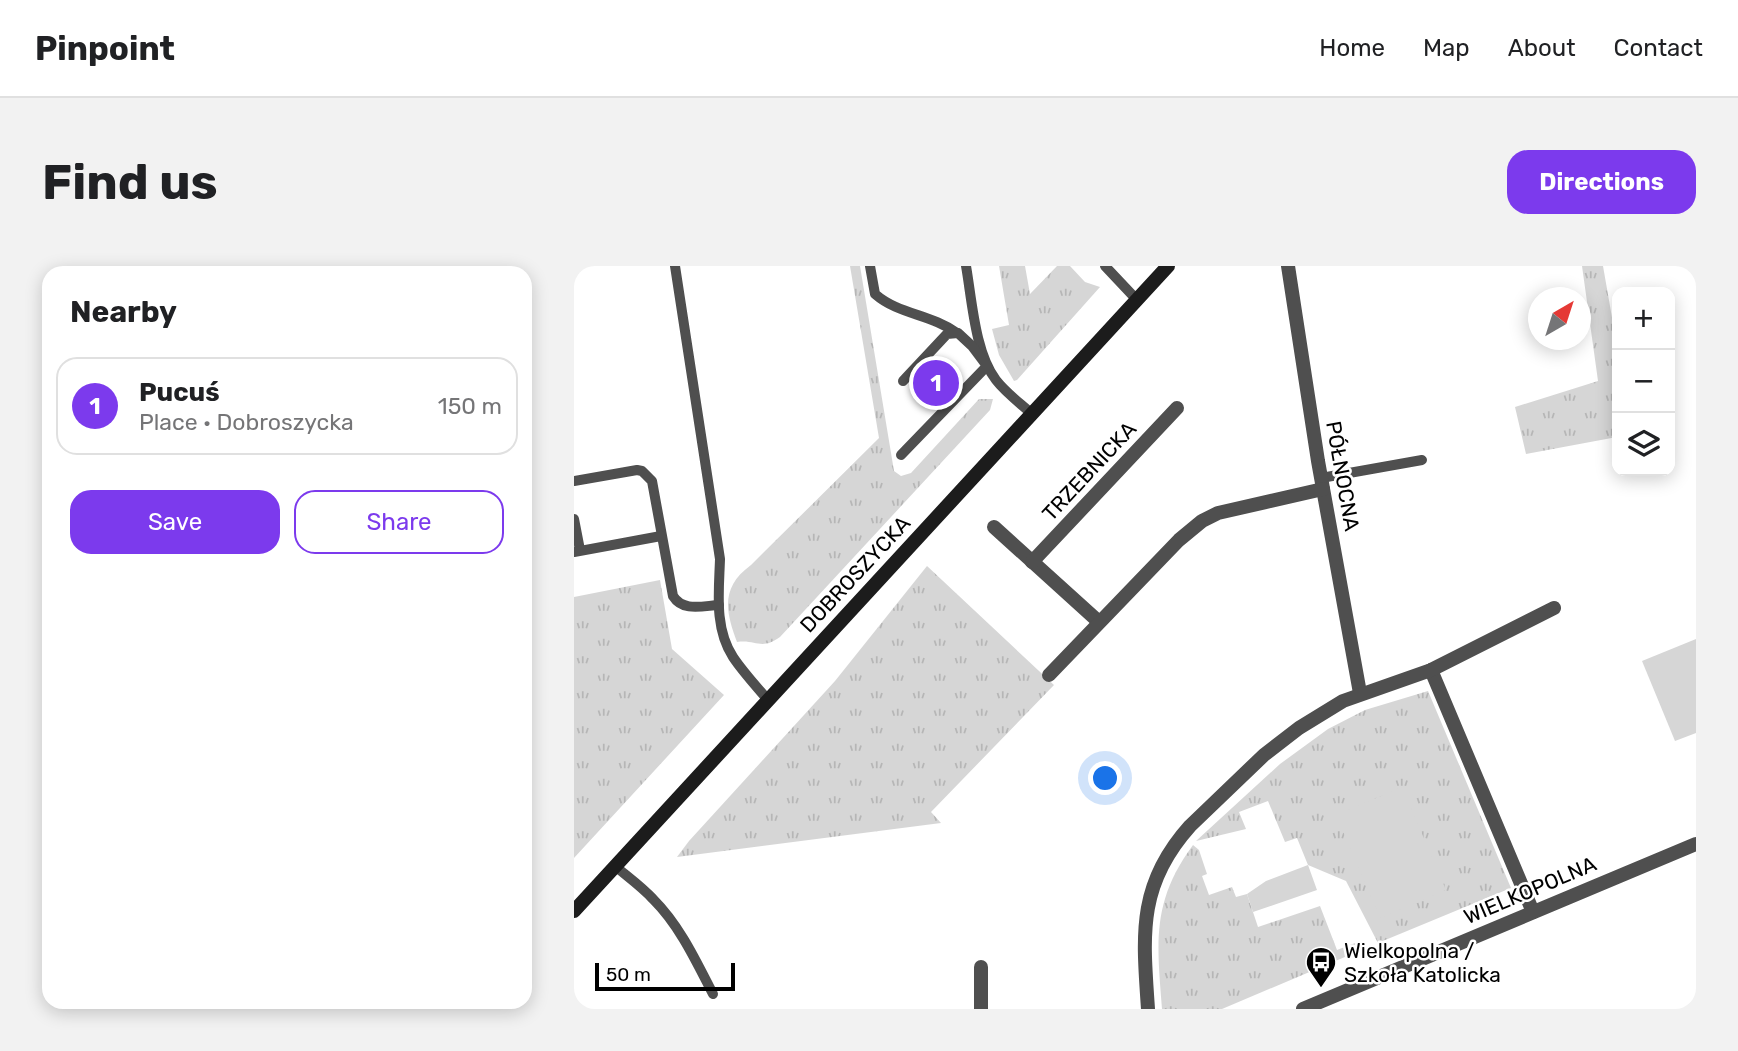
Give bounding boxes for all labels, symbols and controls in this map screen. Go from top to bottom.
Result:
text: Pinpoint [35,29,175,68]
text: Home [1319,34,1385,62]
text: Map [1423,34,1470,62]
text: About [1508,34,1576,62]
text: Contact [1614,34,1703,62]
button: Directions [1507,150,1696,214]
text: Find us [42,153,218,211]
north arrow [1528,287,1591,350]
map controls [1612,287,1675,476]
button: + [1612,287,1675,350]
text: Nearby [70,294,177,330]
button: − [1612,350,1675,413]
pin: 1 [913,357,959,409]
text: Pucuś [139,377,220,408]
text: 1 [89,392,101,420]
text: 150 m [438,392,502,420]
text: Place · Dobroszycka [139,408,354,436]
button: layers [1612,413,1675,476]
street label: TRZEBNICKA [1037,416,1141,526]
street label: PÓŁNOCNA [1321,419,1365,533]
button: Save [70,490,280,554]
button: Share [294,490,504,554]
street label: DOBROSZYCKA [795,511,915,637]
your location [1088,761,1122,795]
street label: WIELKOPOLNA [1460,851,1600,929]
place label: Wielkopolna / Szkoła Katolicka [1344,938,1501,987]
bus stop icon: Wielkopolna / Szkoła Katolicka [1304,945,1338,989]
scale bar [595,960,735,992]
text: 50 m [606,963,651,986]

